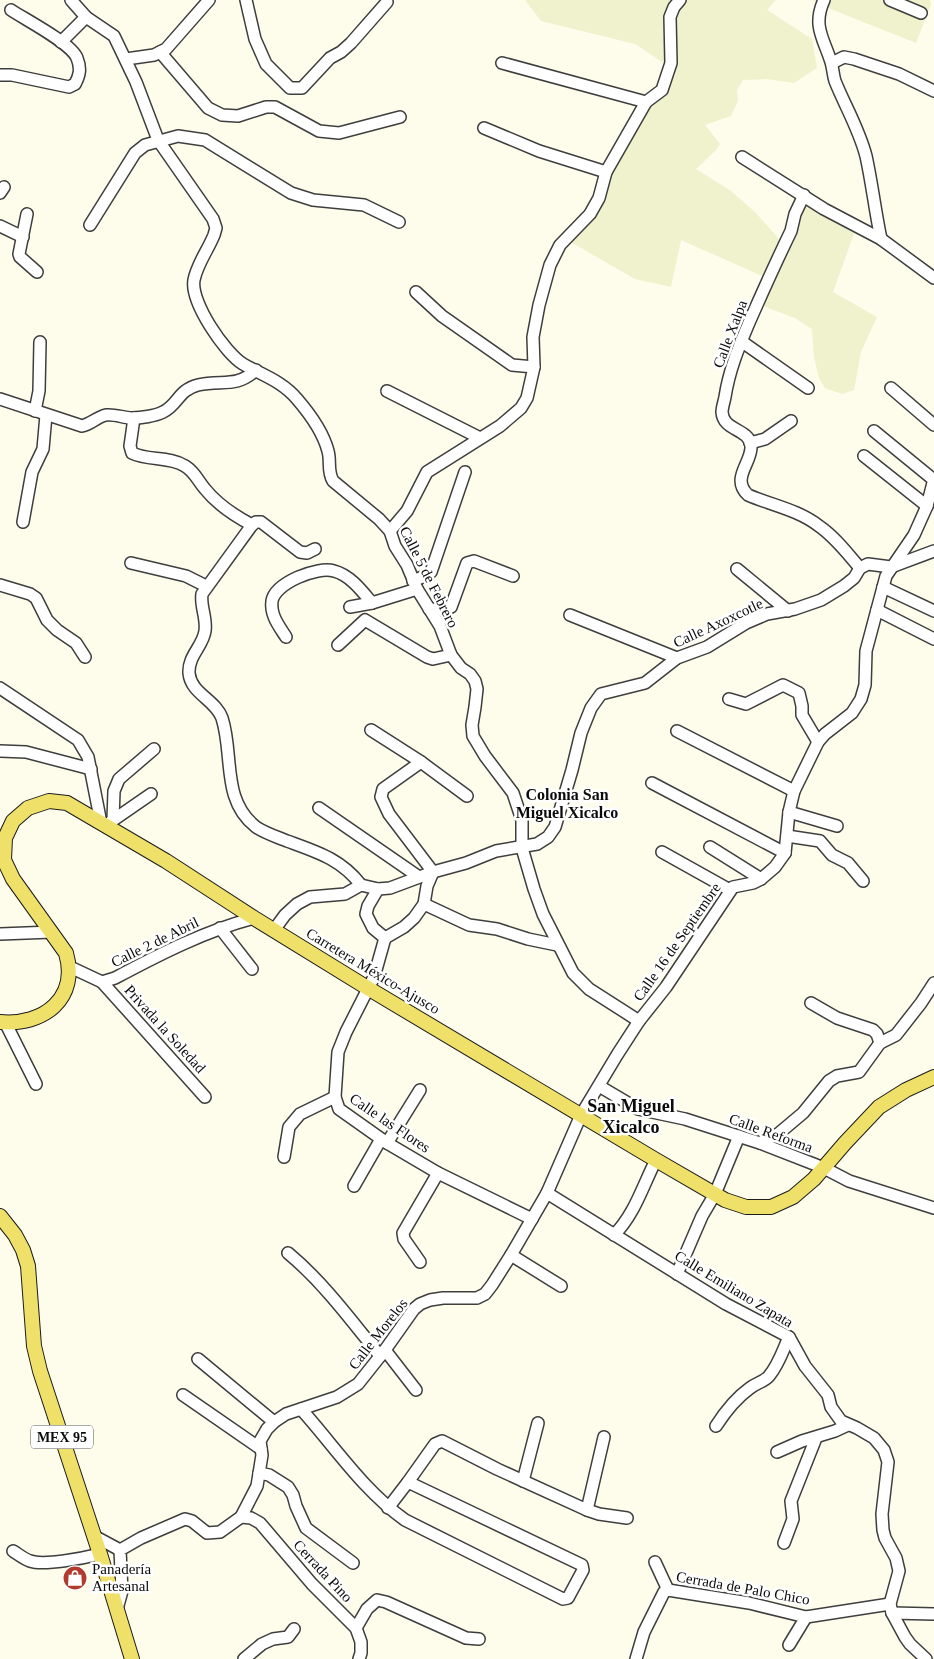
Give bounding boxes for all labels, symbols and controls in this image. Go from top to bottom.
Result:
street label: Calle Xalpa [710,298,750,370]
street label: Calle 5 de Febrero [397,524,461,630]
street label: Calle Axoxcotle [671,595,766,651]
district label: Colonia San Miguel Xicalco [516,786,618,822]
street label: Calle 16 de Septiembre [630,880,724,1004]
street label: Calle 2 de Abril [109,914,201,970]
street label: Carretera México-Ajusco [303,925,443,1017]
street label: Privada la Soledad [121,982,209,1077]
street label: Calle las Flores [347,1090,433,1156]
district label: San Miguel Xicalco [587,1096,675,1137]
street label: Calle Reforma [727,1110,815,1156]
street label: Calle Emiliano Zapata [672,1247,796,1331]
street label: Calle Morelos [345,1295,411,1373]
road number: MEX 95 [31,1425,93,1448]
street label: Cerrada Pino [290,1537,356,1605]
place label: Panadería Artesanal [92,1561,151,1594]
shop icon: Panadería Artesanal [62,1565,88,1591]
street label: Cerrada de Palo Chico [675,1568,811,1608]

